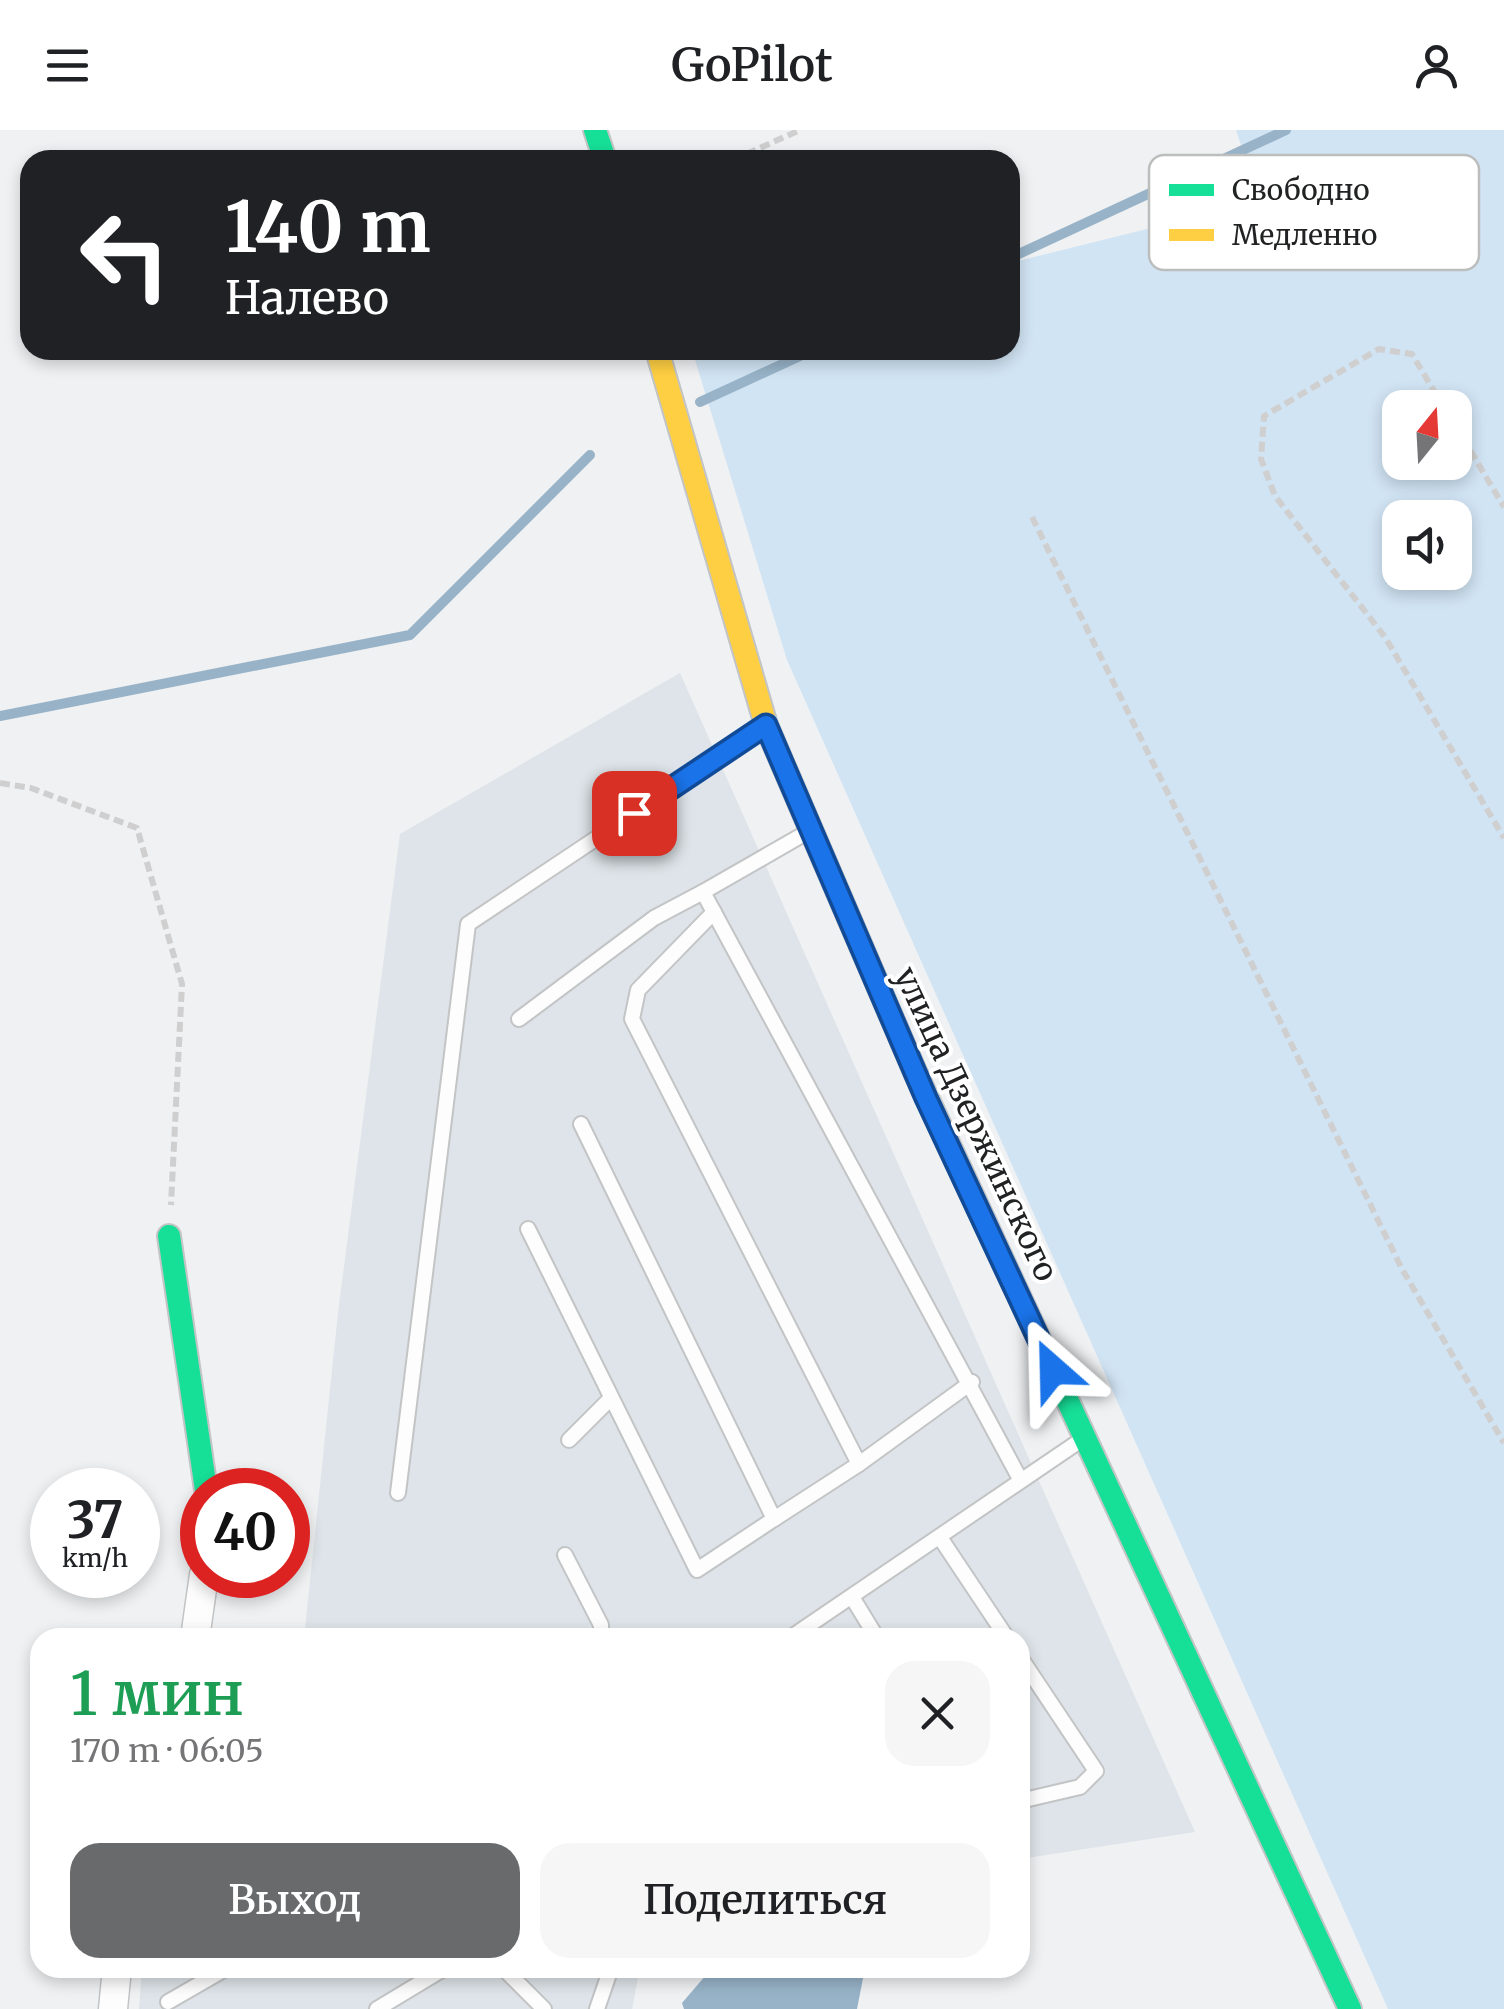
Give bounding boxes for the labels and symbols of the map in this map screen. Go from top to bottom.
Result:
legend [1149,155,1479,270]
text: Свободно [1232,172,1370,208]
text: Медленно [1232,217,1377,253]
north arrow [1382,390,1472,480]
pin [592,771,677,856]
street label: улица Дзержинского [886,961,1066,1287]
position arrow [1001,1318,1105,1422]
speed limit sign: 40 [180,1468,310,1598]

